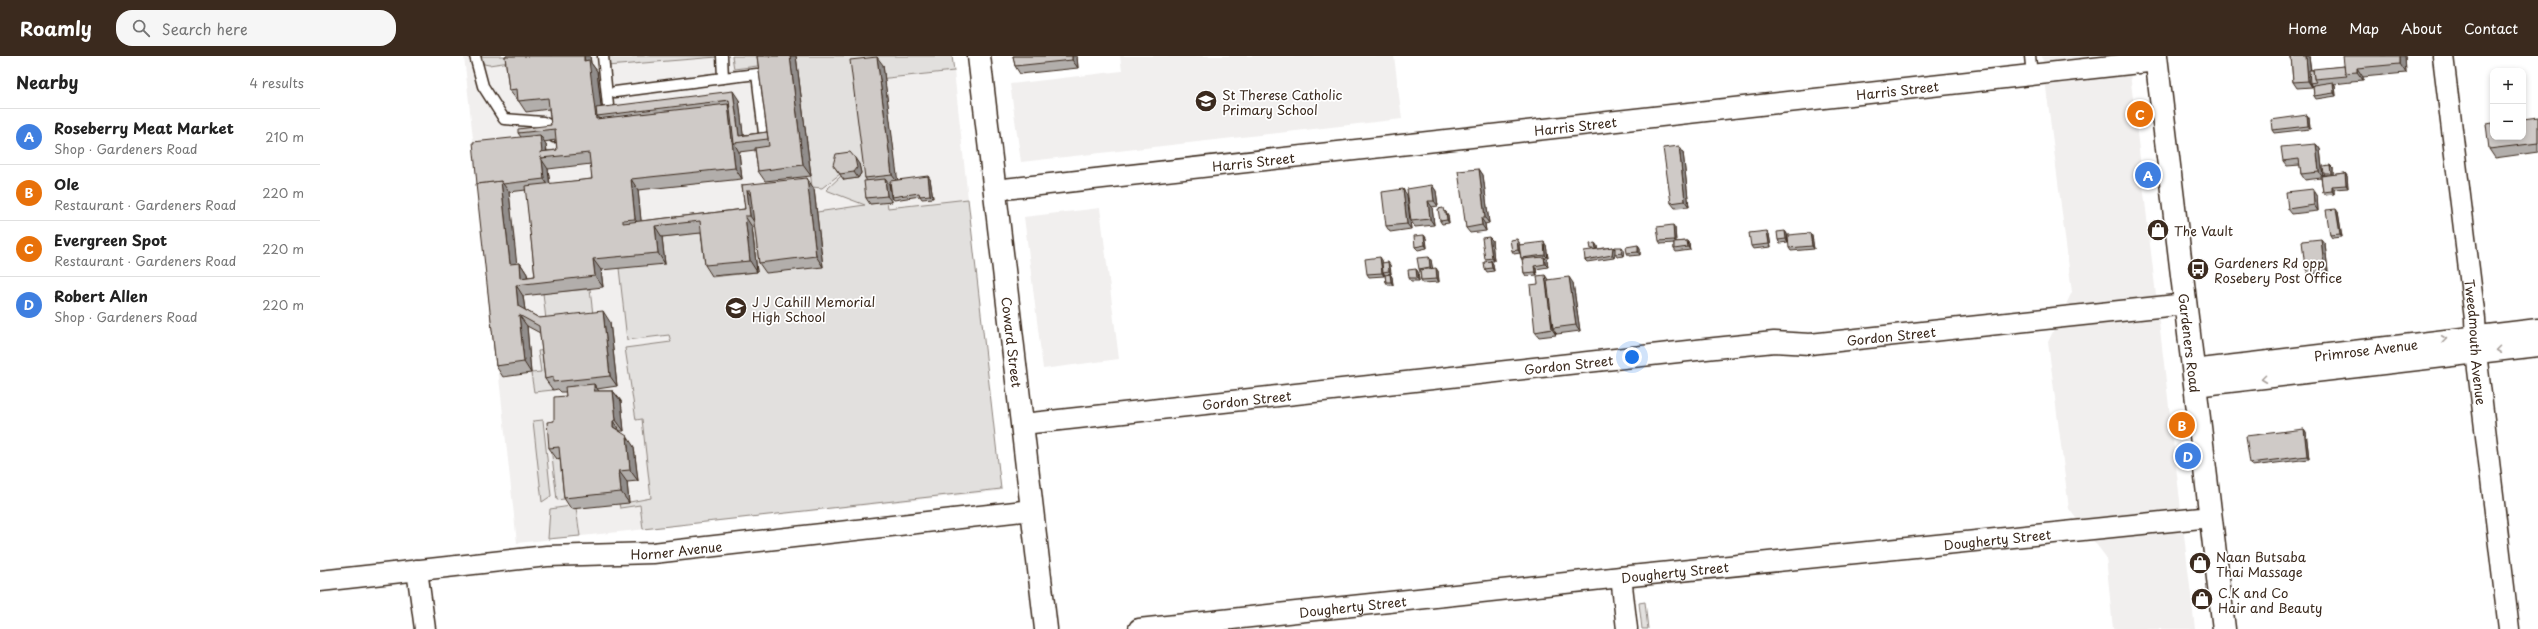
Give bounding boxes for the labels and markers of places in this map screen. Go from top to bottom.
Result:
place label: St Therese Catholic Primary School [1222,85,1343,119]
school or university icon: St Therese Catholic Primary School [1193,88,1219,114]
pin: C [2127,99,2153,129]
pin: A [2135,160,2161,190]
shop icon: The Vault [2145,217,2171,243]
place label: The Vault [2174,221,2233,240]
place label: Gardeners Rd opp Rosebery Post Office [2214,253,2342,287]
bus stop icon: Gardeners Rd opp Rosebery Post Office [2185,256,2211,282]
place label: J J Cahill Memorial High School [752,292,875,326]
school or university icon: J J Cahill Memorial High School [723,295,749,321]
pin: B [2169,410,2195,440]
pin: D [2175,441,2201,471]
place label: Naan Butsaba Thai Massage [2216,547,2307,581]
shop icon: Naan Butsaba Thai Massage [2187,550,2213,576]
place label: C.K and Co Hair and Beauty [2218,583,2323,617]
shop icon: C.K and Co Hair and Beauty [2189,586,2215,612]

